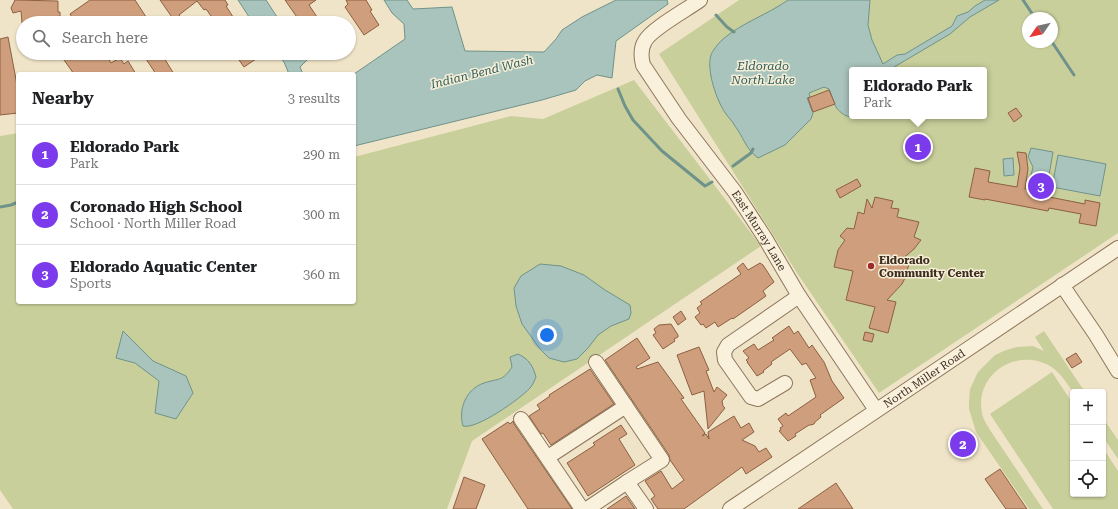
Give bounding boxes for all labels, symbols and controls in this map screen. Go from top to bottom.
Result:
north arrow [1022,12,1058,48]
search box [16,16,356,60]
icon: search [30,27,52,49]
text: Search here [62,29,148,47]
water label: Indian Bend Wash [428,52,535,92]
water label: Eldorado North Lake [730,59,795,87]
popup [849,67,987,119]
text: Eldorado Park [863,77,973,95]
text: Nearby [32,88,94,108]
text: 3 results [288,91,340,106]
text: Park [863,95,892,110]
pin: 1 [905,132,931,162]
text: Eldorado Park [70,138,179,156]
text: 1 [41,147,49,162]
text: 290 m [303,147,340,162]
text: Park [70,156,99,171]
pin: 3 [1028,171,1054,201]
street label: East Murray Lane [729,188,789,273]
text: Coronado High School [70,198,242,216]
text: 2 [41,207,49,222]
text: 300 m [303,207,340,222]
text: School · North Miller Road [70,216,236,231]
place label: Eldorado Community Center [879,254,985,280]
text: Eldorado Aquatic Center [70,258,257,276]
marker: Eldorado Community Center [866,261,876,271]
text: 3 [41,267,49,282]
text: 360 m [303,267,340,282]
text: Sports [70,276,111,291]
your location [537,325,557,345]
street label: North Miller Road [881,347,968,411]
map controls [1070,389,1106,497]
button: + [1070,389,1106,425]
button: − [1070,425,1106,461]
pin: 2 [950,429,976,459]
button: locate [1070,461,1106,497]

